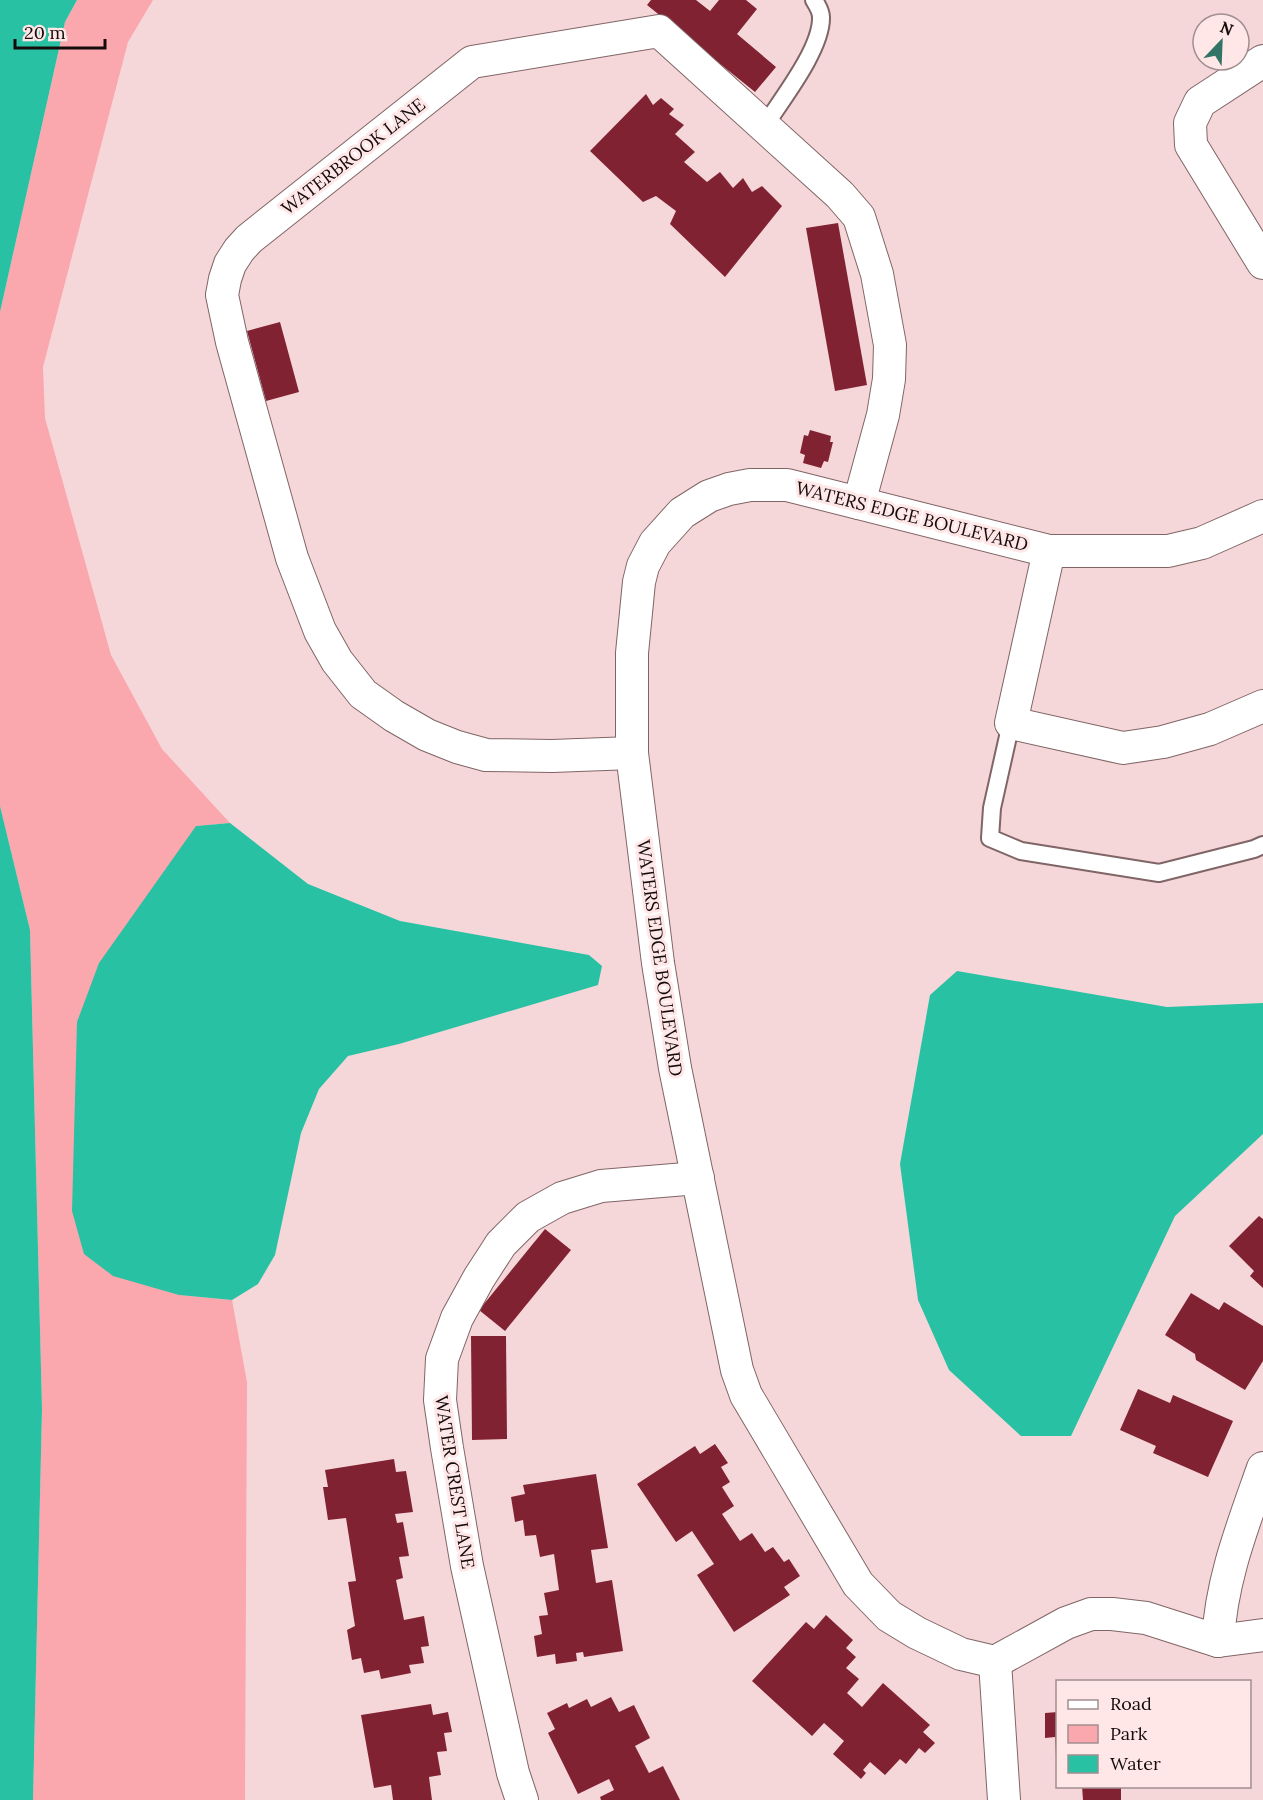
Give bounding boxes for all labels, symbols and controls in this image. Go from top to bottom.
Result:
scale bar [15,12,105,50]
north arrow [1191,12,1251,72]
text: N [1217,17,1236,40]
text: 20 m [24,21,66,44]
street label: WATERBROOK LANE [276,93,430,219]
street label: WATERS EDGE BOULEVARD [793,476,1031,556]
street label: WATERS EDGE BOULEVARD [632,838,688,1078]
street label: WATER CREST LANE [430,1394,480,1570]
legend [1056,1680,1251,1788]
text: Road [1110,1692,1152,1715]
text: Park [1110,1722,1148,1745]
text: Water [1110,1752,1161,1775]

